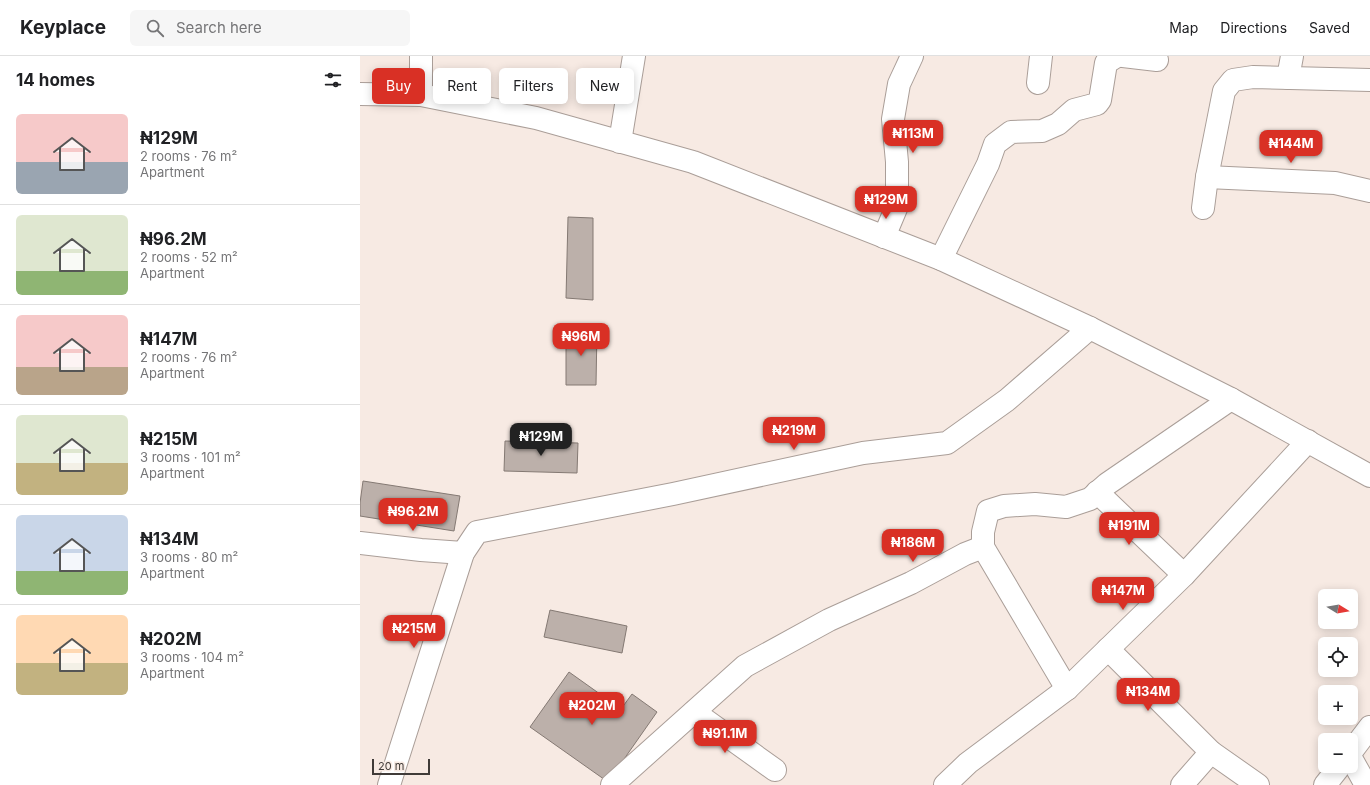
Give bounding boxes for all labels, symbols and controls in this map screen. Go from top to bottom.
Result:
search box [130,10,410,46]
text: Keyplace [20,16,106,39]
icon: search [144,17,166,39]
text: Search here [176,18,262,37]
text: Map [1169,19,1198,36]
text: Directions [1220,19,1287,36]
text: Saved [1309,19,1350,36]
chip: Buy [372,68,425,104]
chip: Rent [433,68,491,104]
chip: Filters [499,68,568,104]
chip: New [576,68,634,104]
icon: filters [322,69,344,91]
text: 14 homes [16,70,95,90]
pin: ₦113M [885,120,941,154]
text: ₦113M [892,125,934,141]
text: ₦129M [140,128,198,148]
icon: home [48,130,96,178]
pin: ₦144M [1263,130,1319,164]
text: ₦144M [1268,135,1314,151]
text: 2 rooms · 76 m² [140,148,237,164]
text: Apartment [140,164,205,180]
pin: ₦129M [858,186,914,220]
text: ₦129M [864,191,908,207]
text: ₦96.2M [140,229,207,249]
icon: home [48,231,96,279]
text: 2 rooms · 52 m² [140,249,238,265]
text: Apartment [140,265,205,281]
pin: ₦96M [557,323,605,357]
text: ₦96M [562,328,600,344]
text: ₦147M [140,329,197,349]
icon: home [48,331,96,379]
text: 2 rooms · 76 m² [140,349,237,365]
text: Apartment [140,365,205,381]
pin: ₦219M [766,417,822,451]
text: ₦219M [772,422,816,438]
pin: ₦129M [513,423,569,457]
text: ₦129M [519,428,563,444]
text: ₦215M [140,429,198,449]
icon: home [48,431,96,479]
text: 3 rooms · 101 m² [140,449,241,465]
text: Apartment [140,465,205,481]
pin: ₦96.2M [380,498,446,532]
text: ₦96.2M [388,503,438,519]
pin: ₦191M [1101,512,1157,546]
text: ₦191M [1108,517,1150,533]
text: ₦134M [140,529,199,549]
pin: ₦186M [885,529,941,563]
icon: home [48,531,96,579]
text: ₦186M [891,534,935,550]
text: 3 rooms · 80 m² [140,549,238,565]
text: Apartment [140,565,205,581]
pin: ₦147M [1095,577,1151,611]
text: ₦147M [1101,582,1145,598]
north arrow [1318,589,1358,629]
map controls [1318,589,1358,773]
pin: ₦215M [386,615,442,649]
text: ₦215M [392,620,436,636]
text: ₦202M [140,629,202,649]
icon: home [48,631,96,679]
button: locate [1318,637,1358,677]
text: 3 rooms · 104 m² [140,649,244,665]
text: Apartment [140,665,205,681]
pin: ₦134M [1120,678,1176,712]
text: ₦134M [1126,683,1170,699]
button: + [1318,685,1358,725]
pin: ₦202M [564,692,620,726]
text: ₦202M [568,697,616,713]
pin: ₦91.1M [692,720,758,754]
text: ₦91.1M [703,725,747,741]
button: − [1318,733,1358,773]
scale bar [372,757,430,776]
text: 20 m [378,759,404,773]

